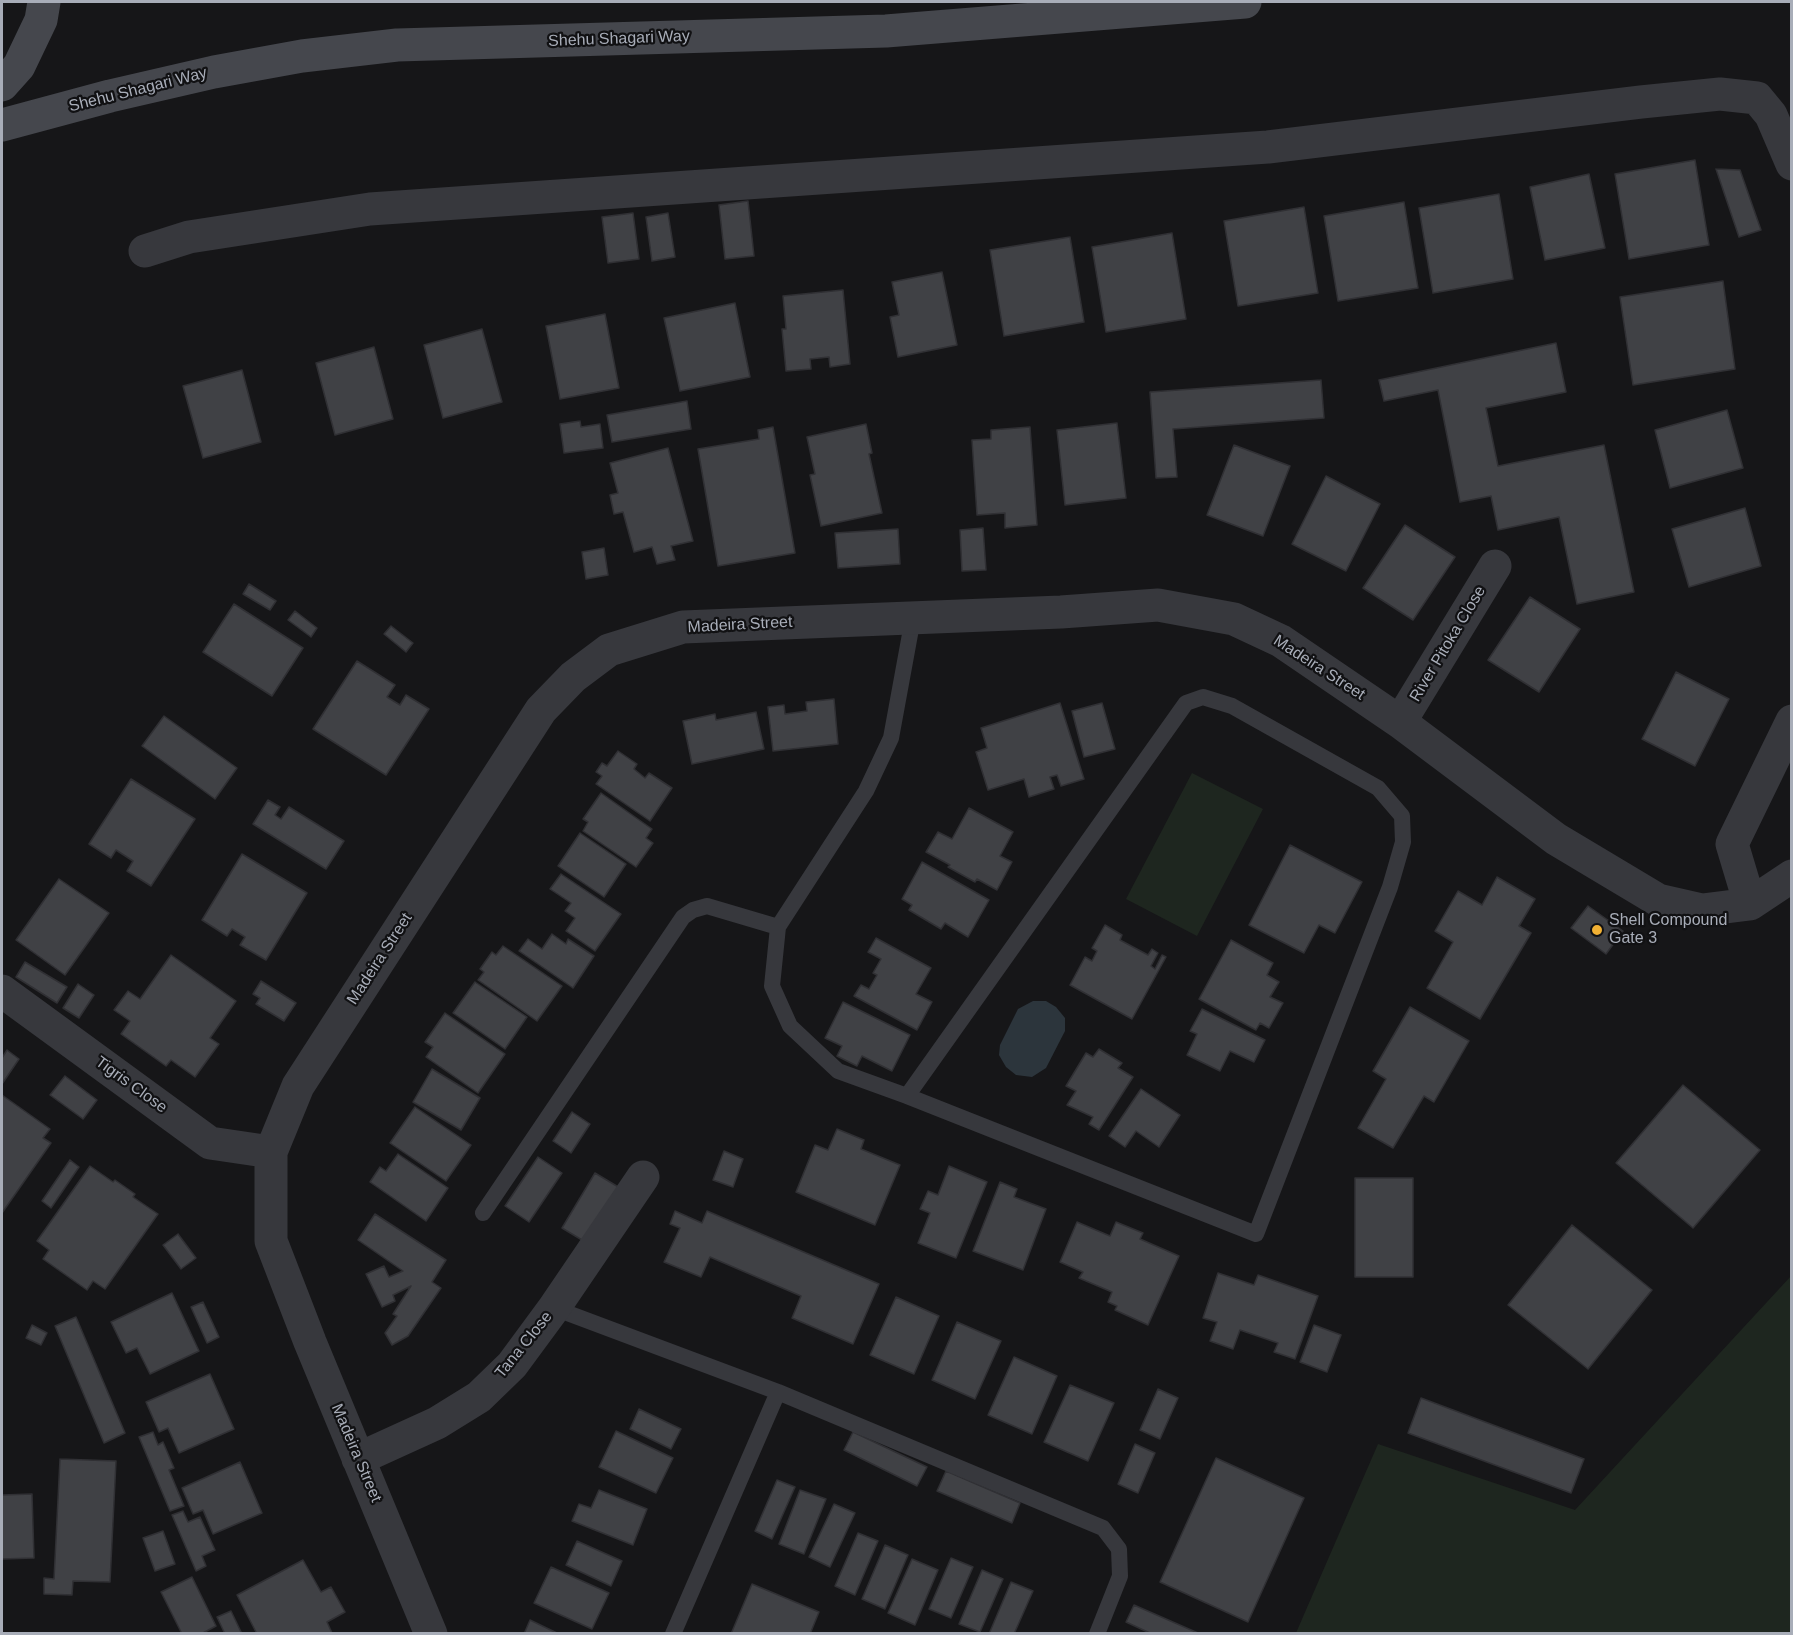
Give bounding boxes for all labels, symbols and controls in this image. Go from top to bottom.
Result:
street label: Shehu Shagari Way [548,27,690,51]
street label: Shehu Shagari Way [67,64,209,116]
street label: River Pitoka Close [1406,583,1490,705]
street label: Madeira Street [687,613,793,637]
street label: Madeira Street [1270,631,1368,705]
street label: Madeira Street [343,910,417,1008]
place label: Shell Compound Gate 3 [1609,911,1727,949]
marker: Shell Compound Gate 3 [1590,923,1604,937]
street label: Tigris Close [91,1053,171,1117]
street label: Tana Close [491,1308,557,1382]
street label: Madeira Street [327,1401,385,1505]

